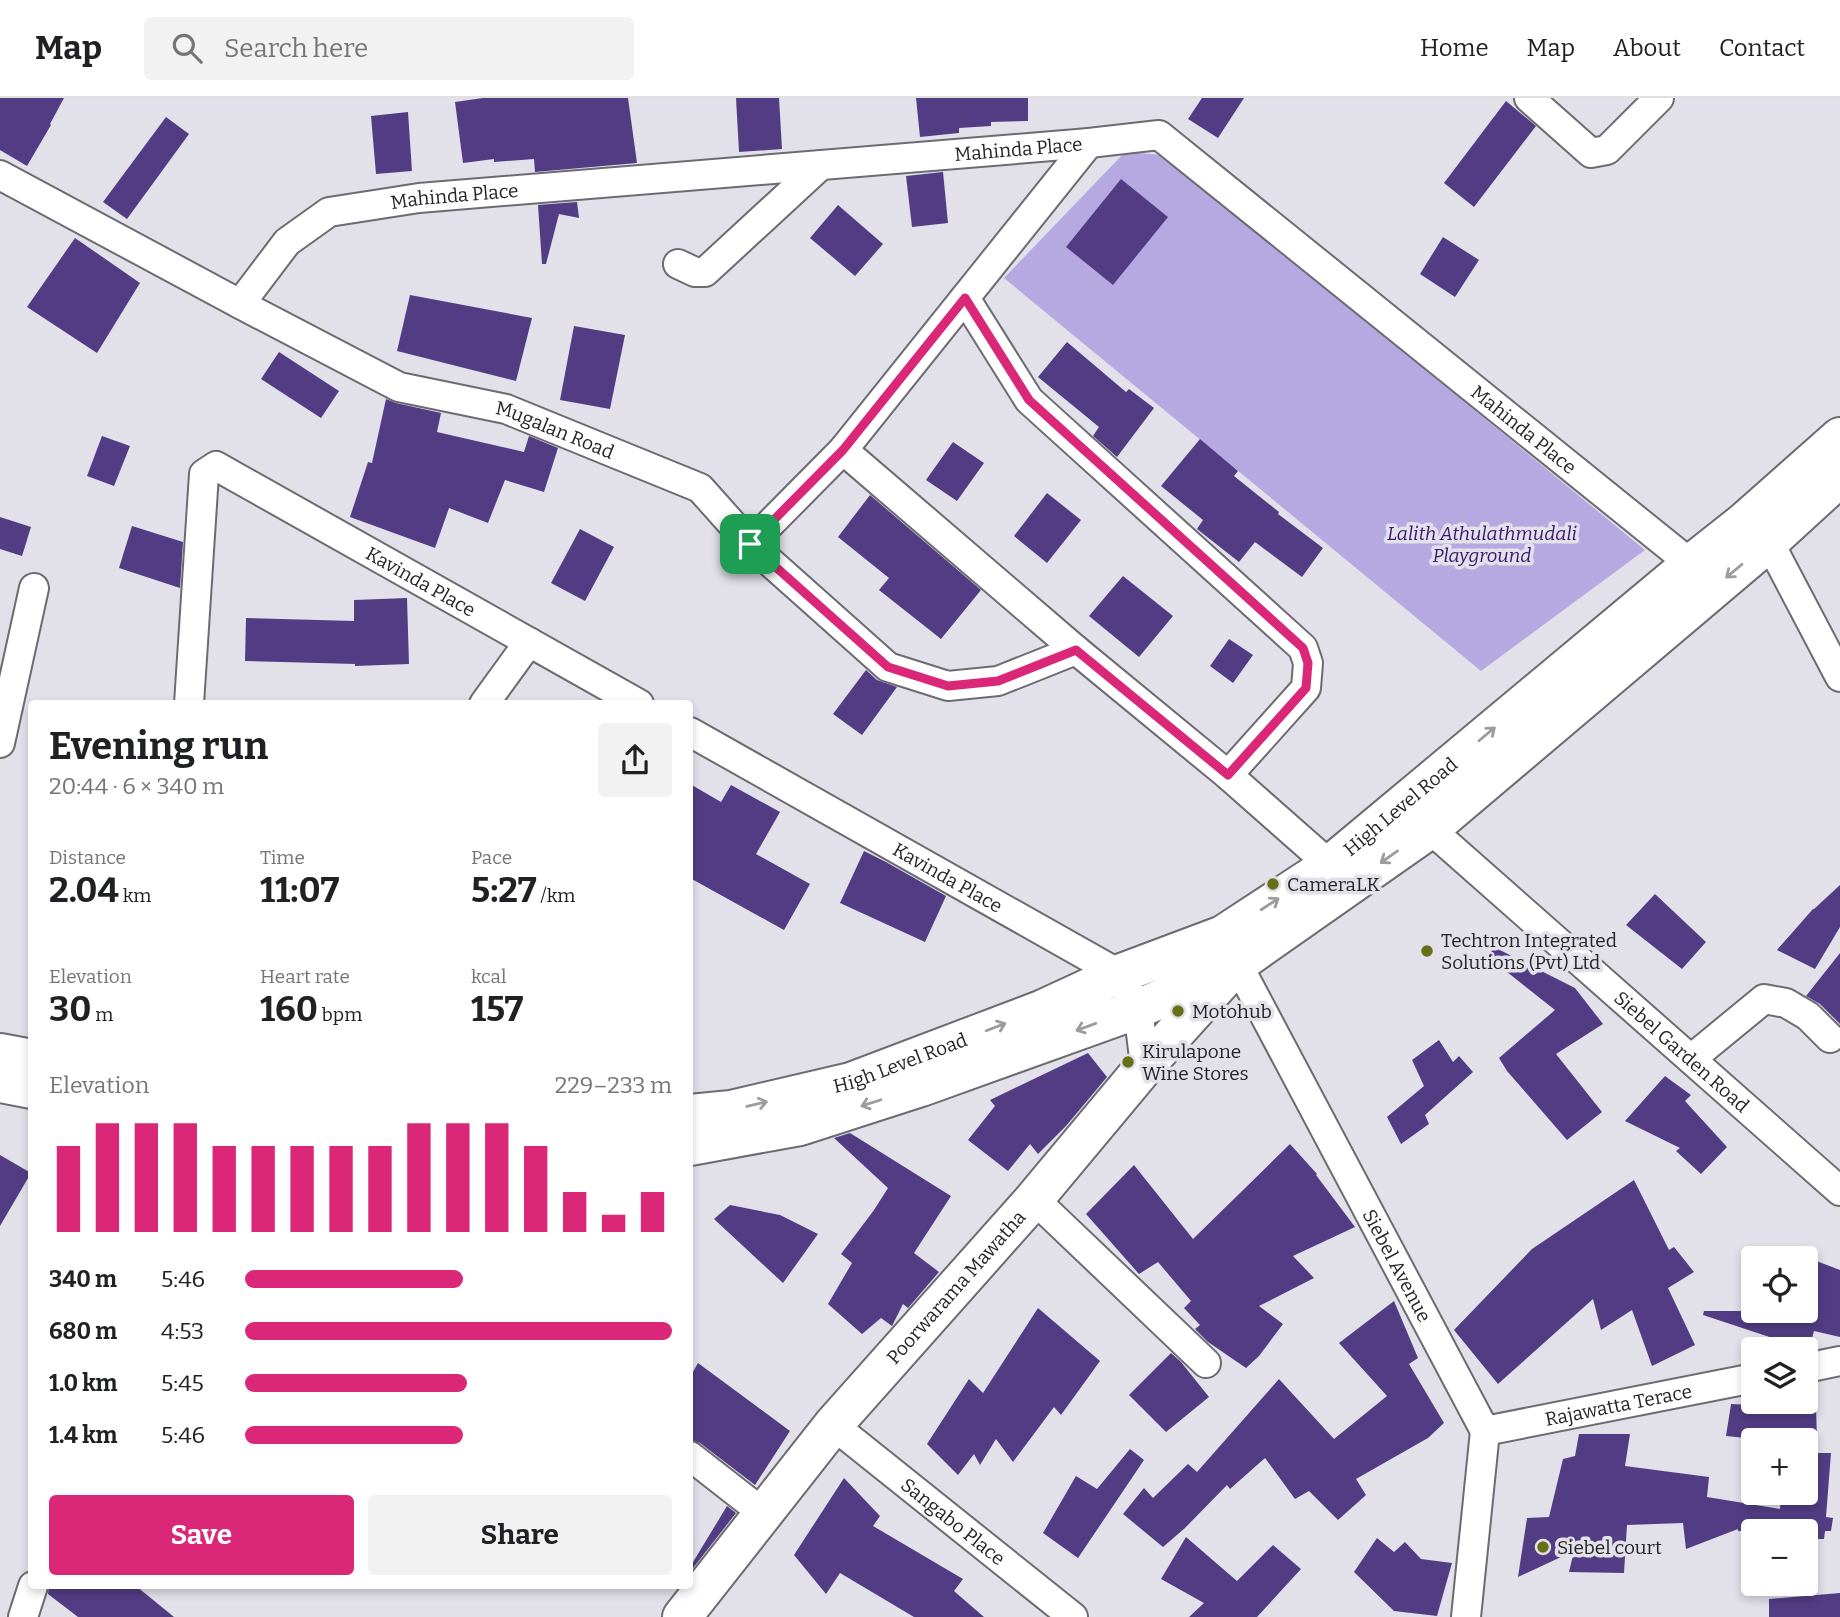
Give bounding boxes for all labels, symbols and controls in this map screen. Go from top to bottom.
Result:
search box [144,17,634,80]
text: Map [35,28,102,68]
icon: search [168,29,206,67]
text: Search here [224,33,368,64]
text: Home [1420,34,1489,62]
text: Map [1527,34,1575,62]
text: About [1613,34,1681,62]
text: Contact [1719,34,1805,62]
street label: Mahinda Place [954,132,1083,165]
street label: Mahinda Place [389,178,519,214]
street label: Mahinda Place [1467,380,1581,478]
street label: Mugalan Road [494,396,618,463]
pin [720,514,780,574]
park label: Lalith Athulathmudali Playground [1387,522,1577,567]
icon: arrive [731,525,769,563]
street label: Kavinda Place [362,541,480,621]
one-way arrow [1725,563,1743,579]
text: Evening run [49,723,268,769]
button: share [598,723,672,797]
one-way arrow [1478,726,1496,742]
street label: High Level Road [1339,752,1462,860]
text: 20:44 · 6 × 340 m [49,772,224,800]
street label: Kavinda Place [889,837,1007,917]
text: Distance [49,846,126,869]
text: Time [260,846,305,869]
text: Pace [471,846,512,869]
one-way arrow [1380,850,1399,864]
text: 2.04 [49,869,119,911]
text: 11:07 [260,869,339,911]
text: 5:27 [471,869,537,911]
place label: CameraLK [1287,873,1380,896]
marker: CameraLK [1265,876,1281,892]
text: km [119,884,151,907]
text: /km [537,884,575,907]
one-way arrow [1260,897,1279,911]
place label: Techtron Integrated Solutions (Pvt) Ltd [1441,929,1617,974]
marker: Techtron Integrated Solutions (Pvt) Ltd [1419,943,1435,959]
text: Elevation [49,965,132,988]
text: Heart rate [260,965,350,988]
text: kcal [471,965,506,988]
street label: Siebel Garden Road [1610,986,1754,1117]
text: 30 [49,988,91,1030]
text: 160 [260,988,318,1030]
text: 157 [471,988,523,1030]
place label: Motohub [1192,1000,1272,1023]
text: m [91,1003,113,1026]
text: bpm [318,1003,362,1026]
marker: Motohub [1170,1003,1186,1019]
one-way arrow [985,1020,1007,1032]
one-way arrow [1075,1022,1097,1035]
street label: High Level Road [831,1028,970,1097]
place label: Kirulapone Wine Stores [1142,1040,1249,1085]
marker: Kirulapone Wine Stores [1120,1054,1136,1070]
text: Elevation [49,1071,149,1099]
text: 229–233 m [555,1071,672,1099]
one-way arrow [745,1097,768,1110]
one-way arrow [861,1098,883,1110]
street label: Poorwarama Mawatha [881,1205,1031,1369]
street label: Siebel Avenue [1358,1205,1437,1326]
map controls [1741,1246,1818,1596]
button: locate [1741,1246,1818,1323]
text: 340 m [49,1265,117,1293]
text: 5:46 [161,1265,205,1293]
text: 680 m [49,1317,117,1345]
text: 4:53 [161,1317,204,1345]
button: layers [1741,1337,1818,1414]
text: 1.0 km [49,1369,118,1397]
text: 5:45 [161,1369,204,1397]
street label: Rajawatta Terace [1543,1379,1694,1430]
text: 1.4 km [49,1421,117,1449]
text: 5:46 [161,1421,205,1449]
button: + [1741,1428,1818,1505]
street label: Sangabo Place [897,1473,1010,1570]
button: Save [49,1495,354,1575]
button: Share [368,1495,672,1575]
button: − [1741,1519,1818,1596]
place label: Siebel court [1557,1536,1662,1559]
marker: Siebel court [1535,1539,1551,1555]

